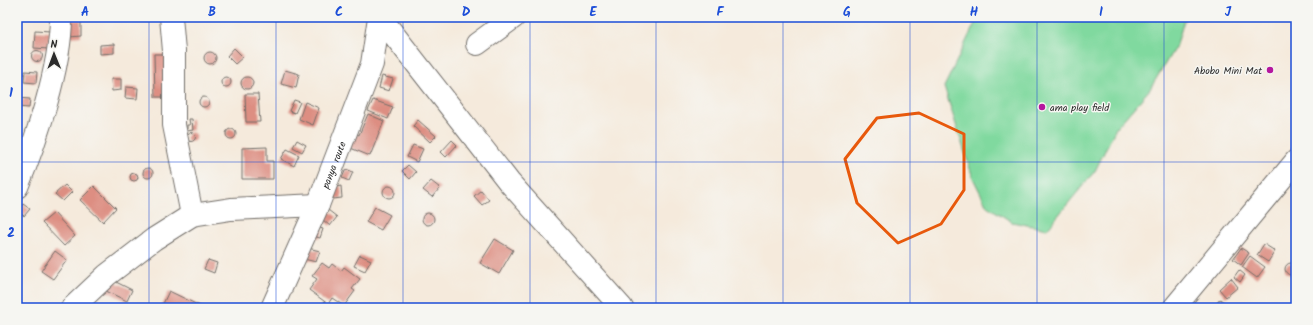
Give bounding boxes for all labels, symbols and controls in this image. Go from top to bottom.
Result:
text: A [81,2,89,23]
text: B [208,2,216,23]
text: C [335,2,343,23]
text: D [462,2,471,23]
text: E [589,2,597,23]
text: F [716,2,724,23]
text: G [843,2,851,23]
text: H [970,2,979,23]
text: I [1099,2,1103,23]
text: J [1225,2,1232,23]
north arrow [34,34,74,74]
text: N [50,36,58,54]
place label: Abobo Mini Mat [1194,63,1262,79]
marker: Abobo Mini Mat [1265,65,1275,75]
text: 1 [9,83,13,104]
place label: ama play field [1050,100,1110,116]
marker: ama play field [1037,102,1047,112]
street label: panya route [318,139,351,192]
text: 2 [7,223,15,244]

